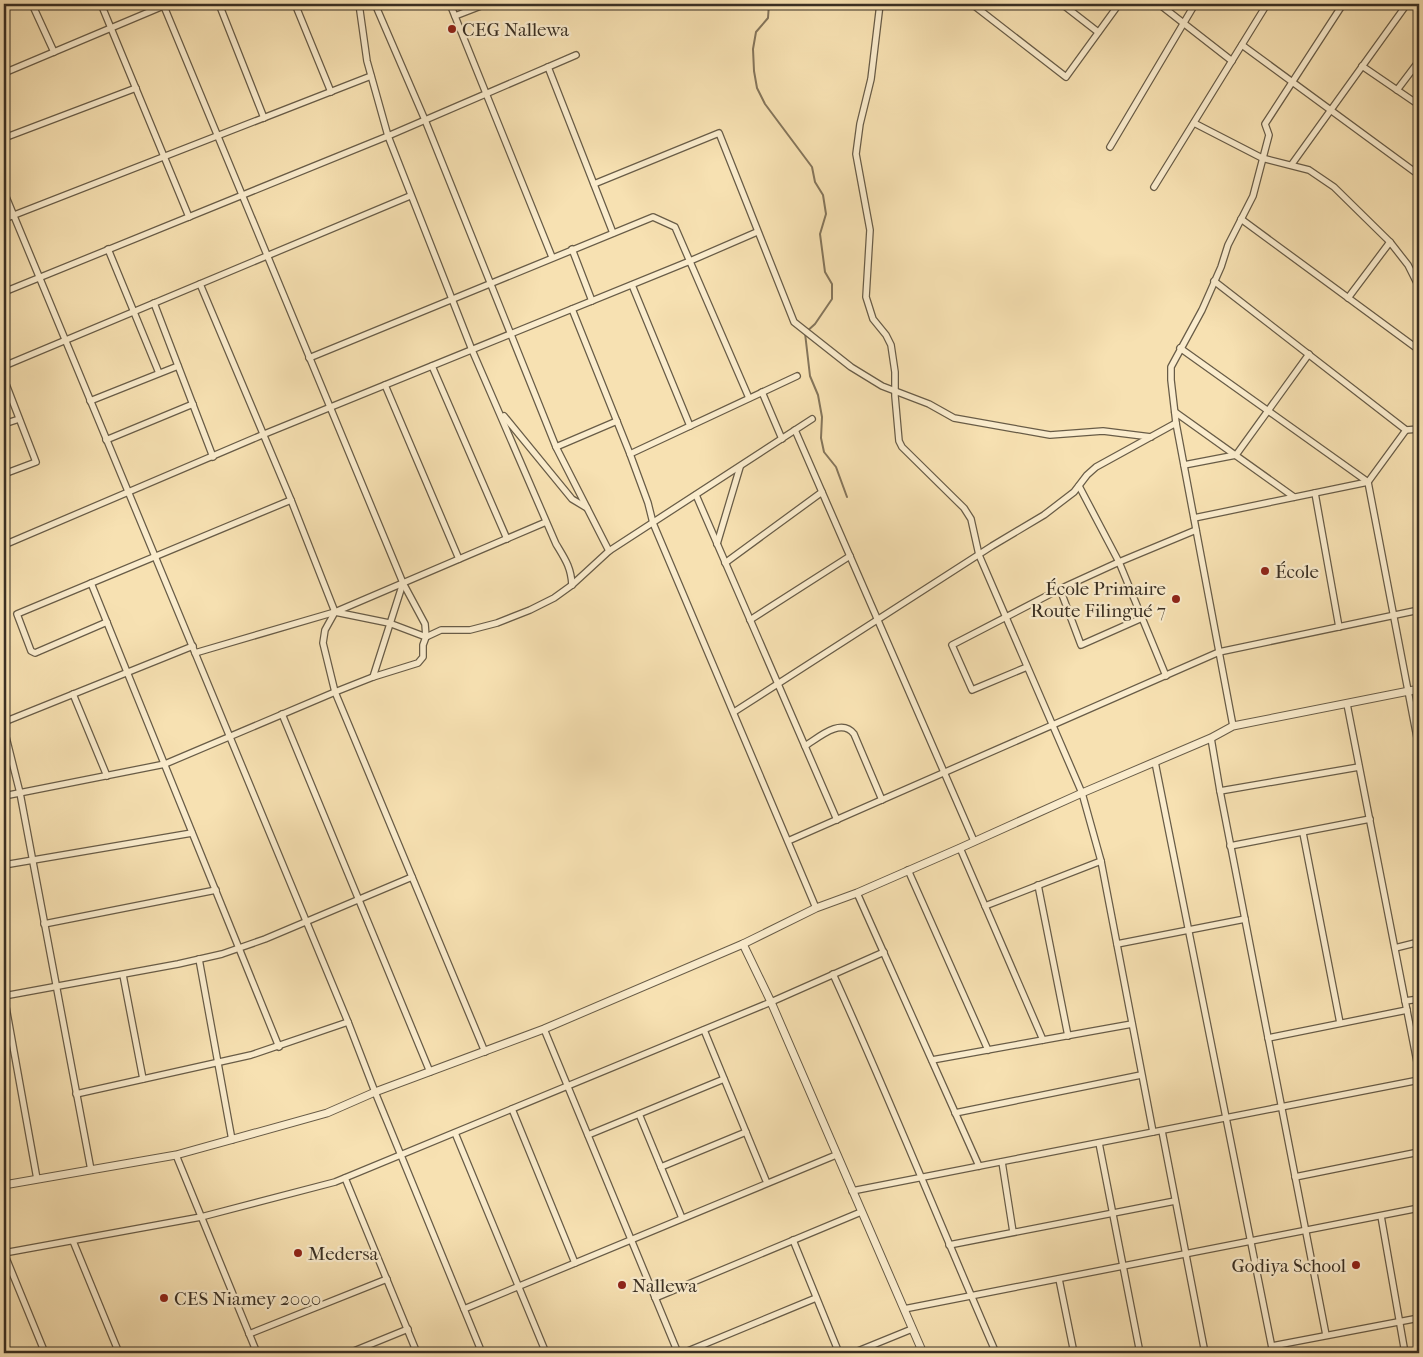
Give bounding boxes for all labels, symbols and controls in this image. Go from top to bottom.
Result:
place label: CEG Nallewa [462,19,569,41]
marker: CEG Nallewa [446,23,458,35]
place label: École [1275,561,1319,583]
marker: École [1259,565,1271,577]
place label: École Primaire Route Filingué 7 [1031,578,1166,622]
marker: École Primaire Route Filingué 7 [1170,593,1182,605]
place label: Medersa [308,1243,378,1265]
marker: Medersa [292,1247,304,1259]
place label: Godiya School [1231,1255,1346,1277]
marker: Godiya School [1350,1259,1362,1271]
place label: Nallewa [632,1275,697,1297]
marker: Nallewa [616,1279,628,1291]
place label: CES Niamey 2000 [174,1288,321,1310]
marker: CES Niamey 2000 [158,1292,170,1304]

